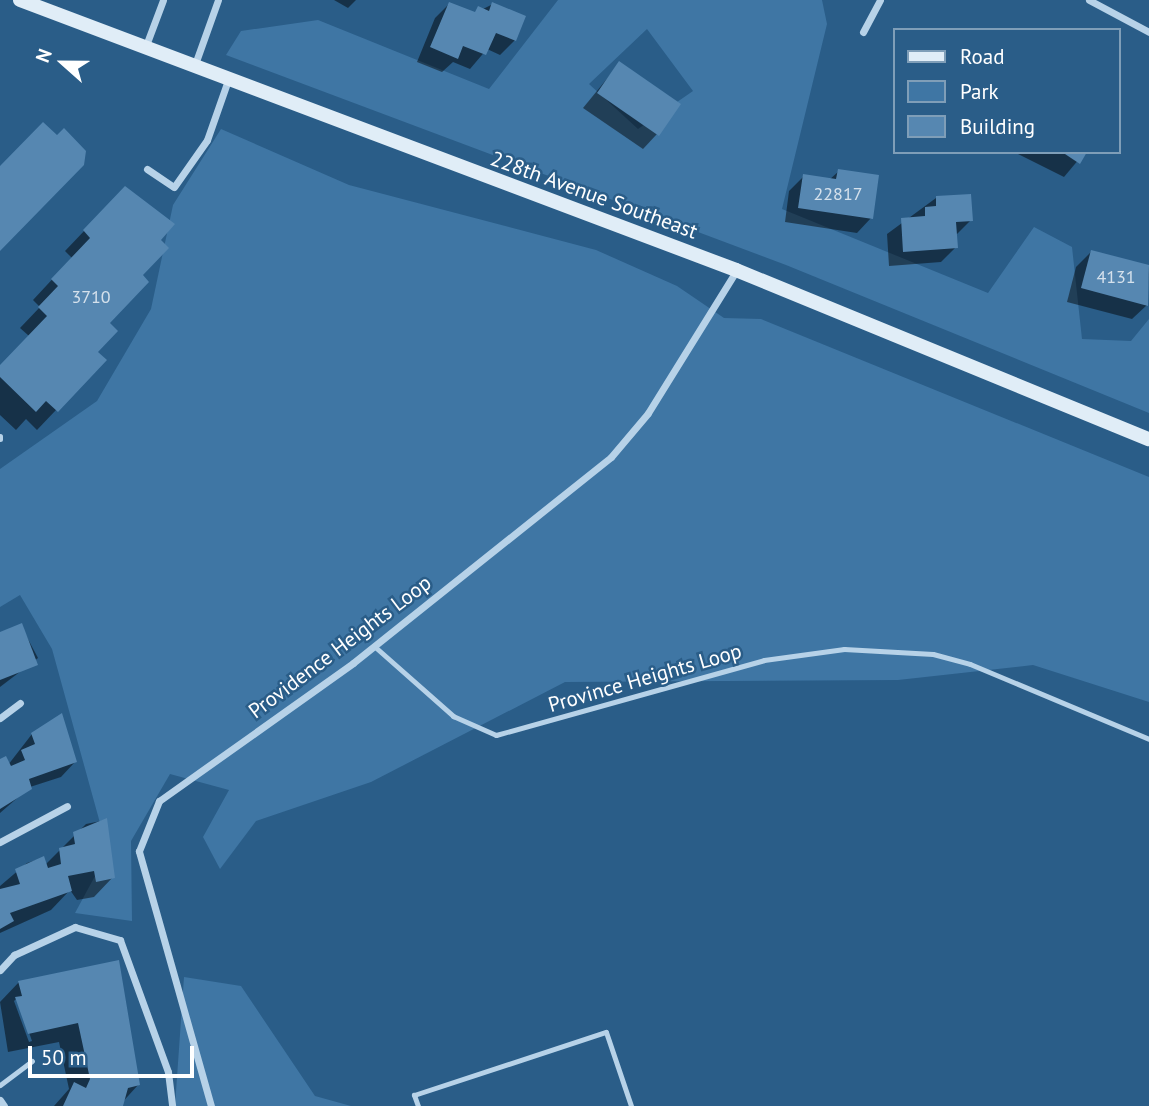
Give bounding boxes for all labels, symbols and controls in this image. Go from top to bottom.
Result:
north arrow [28,28,98,98]
legend [894,28,1121,154]
text: Road [960,43,1004,70]
text: N [30,45,57,66]
text: Park [960,78,999,105]
text: Building [960,113,1035,140]
street label: 228th Avenue Southeast [487,146,701,244]
house number: 22817 [813,183,863,205]
house number: 4131 [1096,266,1136,288]
house number: 3710 [71,286,111,308]
street label: Providence Heights Loop [244,570,436,724]
street label: Province Heights Loop [545,638,745,718]
scale bar [32,1032,198,1076]
text: 50 m [41,1044,87,1071]

